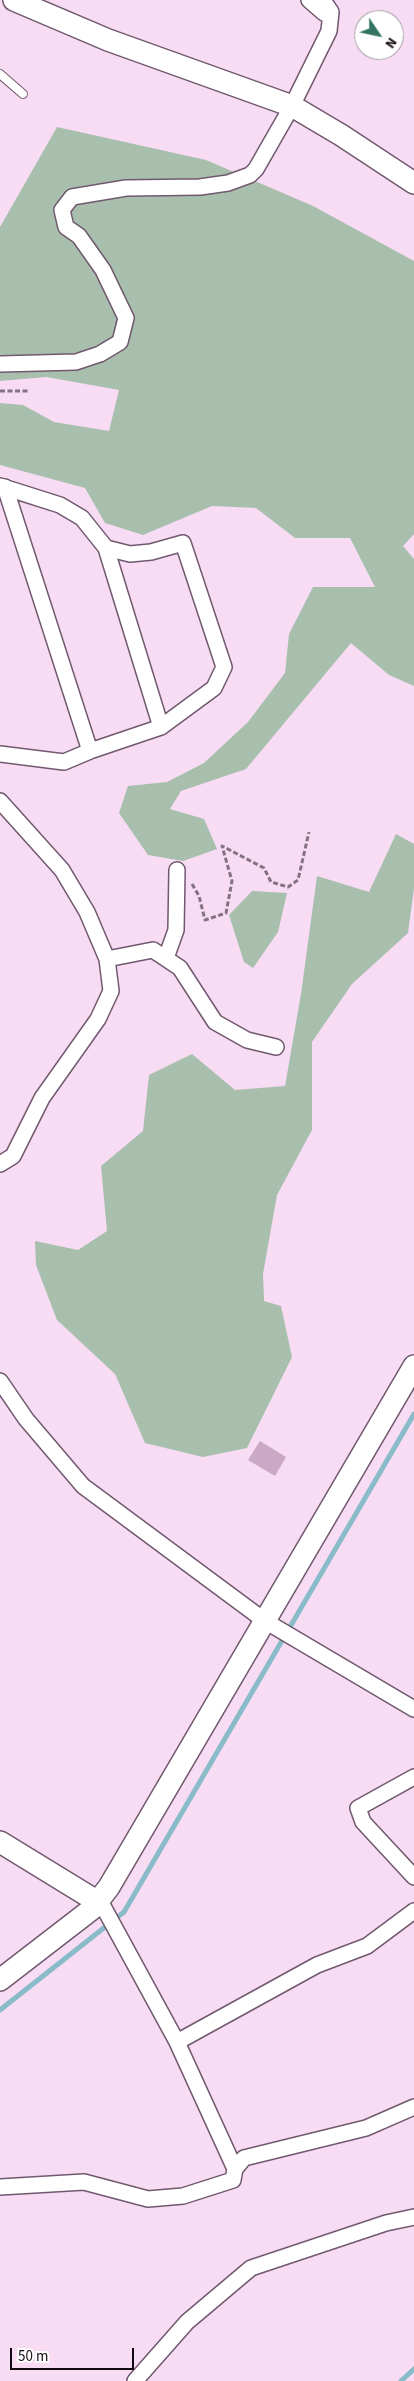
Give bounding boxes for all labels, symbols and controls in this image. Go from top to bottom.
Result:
north arrow [354,10,404,60]
text: N [380,33,402,52]
scale bar [12,2338,136,2370]
text: 50 m [18,2346,48,2367]

